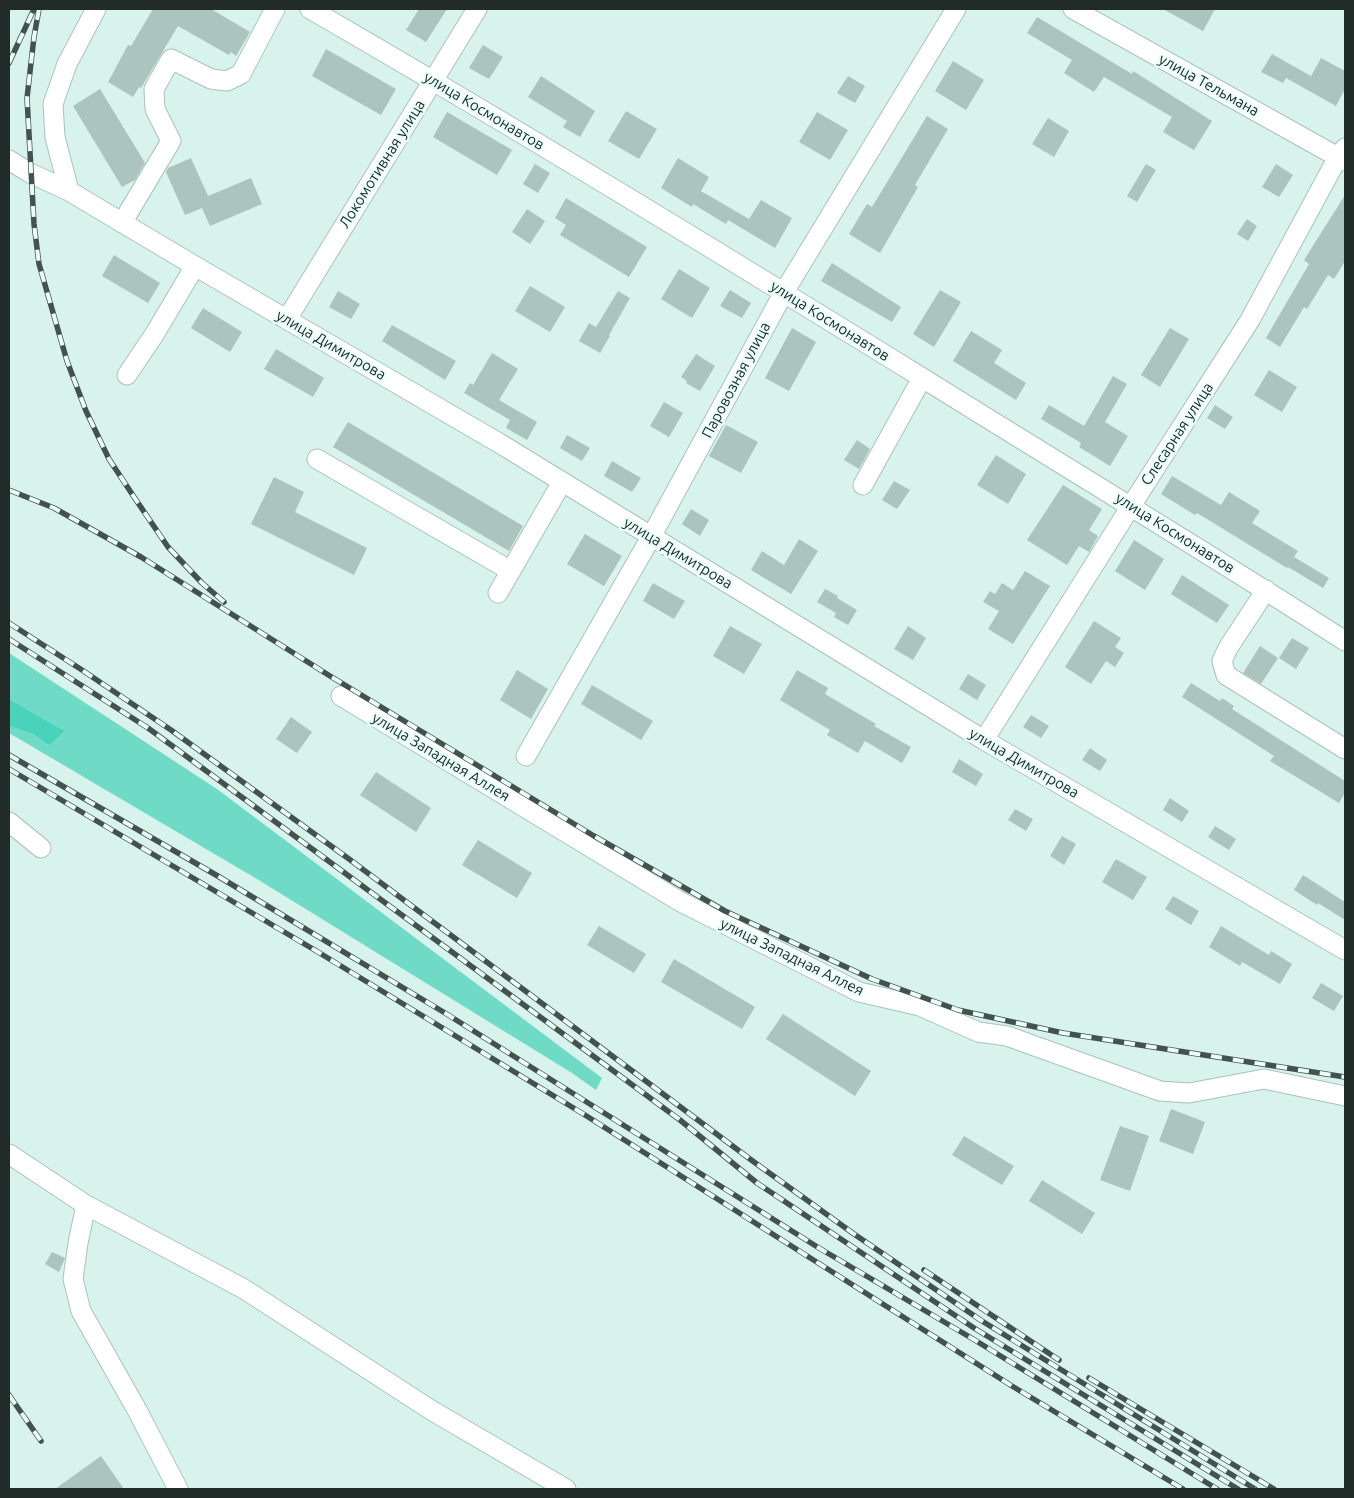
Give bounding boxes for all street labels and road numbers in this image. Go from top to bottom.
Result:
street label: улица Тельмана [1156,50,1262,120]
street label: улица Космонавтов [421,68,547,154]
street label: Локомотивная улица [335,97,429,231]
street label: улица Космонавтов [767,277,893,365]
street label: улица Димитрова [273,306,389,384]
street label: Паровозная улица [698,319,774,441]
street label: Слесарная улица [1137,379,1217,489]
street label: улица Космонавтов [1112,489,1238,577]
street label: улица Димитрова [620,513,736,593]
street label: улица Западная Аллея [369,709,513,805]
street label: улица Димитрова [966,724,1082,802]
street label: улица Западная Аллея [717,914,867,1000]

